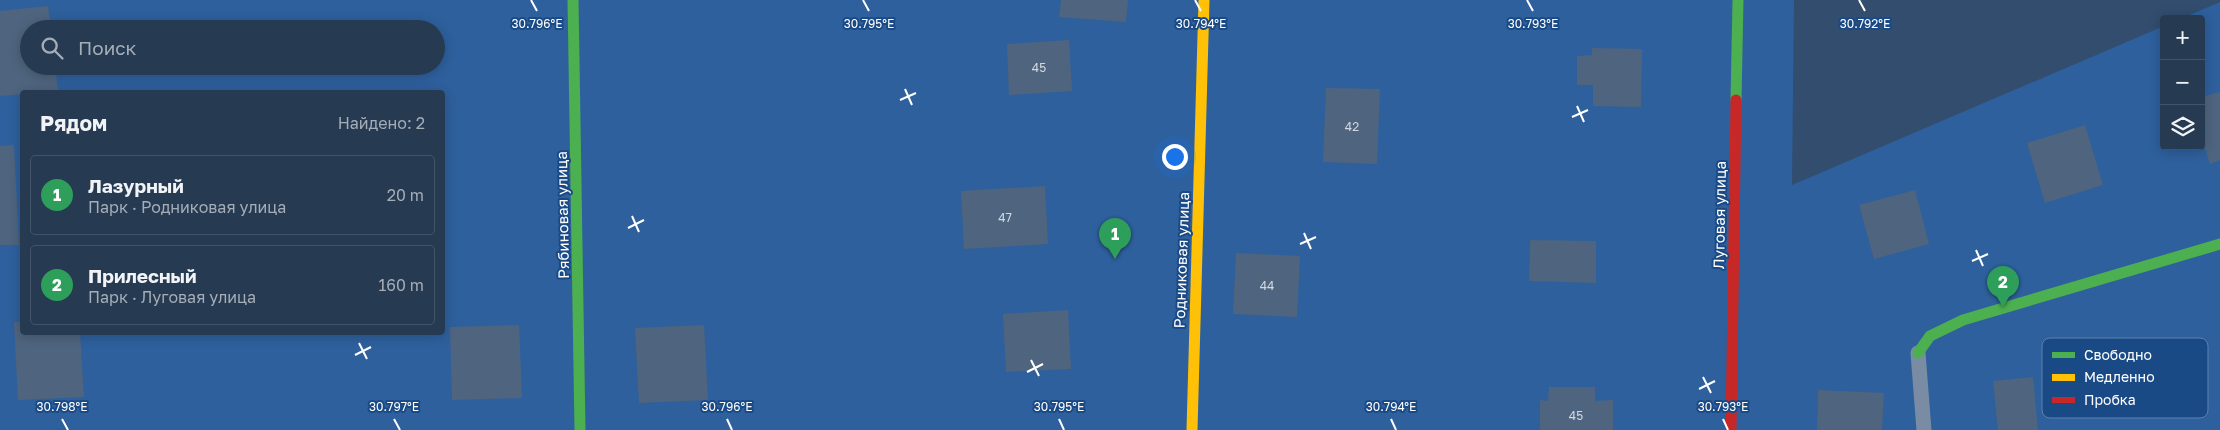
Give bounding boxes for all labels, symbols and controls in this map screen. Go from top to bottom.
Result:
map controls [2160,15,2205,150]
button: + [2160,15,2205,60]
text: 30.796°E [512,16,562,31]
text: 30.795°E [844,16,894,31]
text: 30.794°E [1176,16,1226,31]
text: 30.793°E [1508,16,1558,31]
text: 30.792°E [1840,16,1890,31]
search box [20,20,445,75]
icon: search [38,34,66,62]
text: Поиск [78,36,137,59]
house number: 45 [1032,60,1046,75]
button: − [2160,60,2205,105]
button: layers [2160,105,2205,150]
text: Рядом [40,110,107,136]
text: Найдено: 2 [338,113,425,133]
house number: 42 [1345,119,1359,134]
your location [1162,144,1188,170]
street label: Рябиновая улица [552,151,572,279]
street label: Луговая улица [1709,161,1729,269]
text: Лазурный [88,174,184,197]
text: 1 [53,185,61,205]
text: 20 m [387,185,424,205]
street label: Родниковая улица [1170,192,1192,328]
text: Парк · Родниковая улица [88,197,286,217]
house number: 47 [998,210,1012,225]
pin: 1 [1099,218,1131,259]
text: Прилесный [88,264,197,287]
pin: 2 [1987,266,2019,307]
text: 2 [52,275,62,295]
text: 160 m [378,275,424,295]
house number: 44 [1260,278,1274,293]
text: Парк · Луговая улица [88,287,256,307]
legend [2042,338,2208,418]
text: Свободно [2084,346,2152,363]
text: Медленно [2084,368,2155,385]
text: Пробка [2084,391,2136,408]
text: 30.798°E [36,399,88,414]
text: 30.797°E [369,399,419,414]
text: 30.796°E [702,399,752,414]
text: 30.795°E [1034,399,1084,414]
text: 30.794°E [1366,399,1416,414]
text: 30.793°E [1698,399,1748,414]
house number: 45 [1569,408,1583,423]

